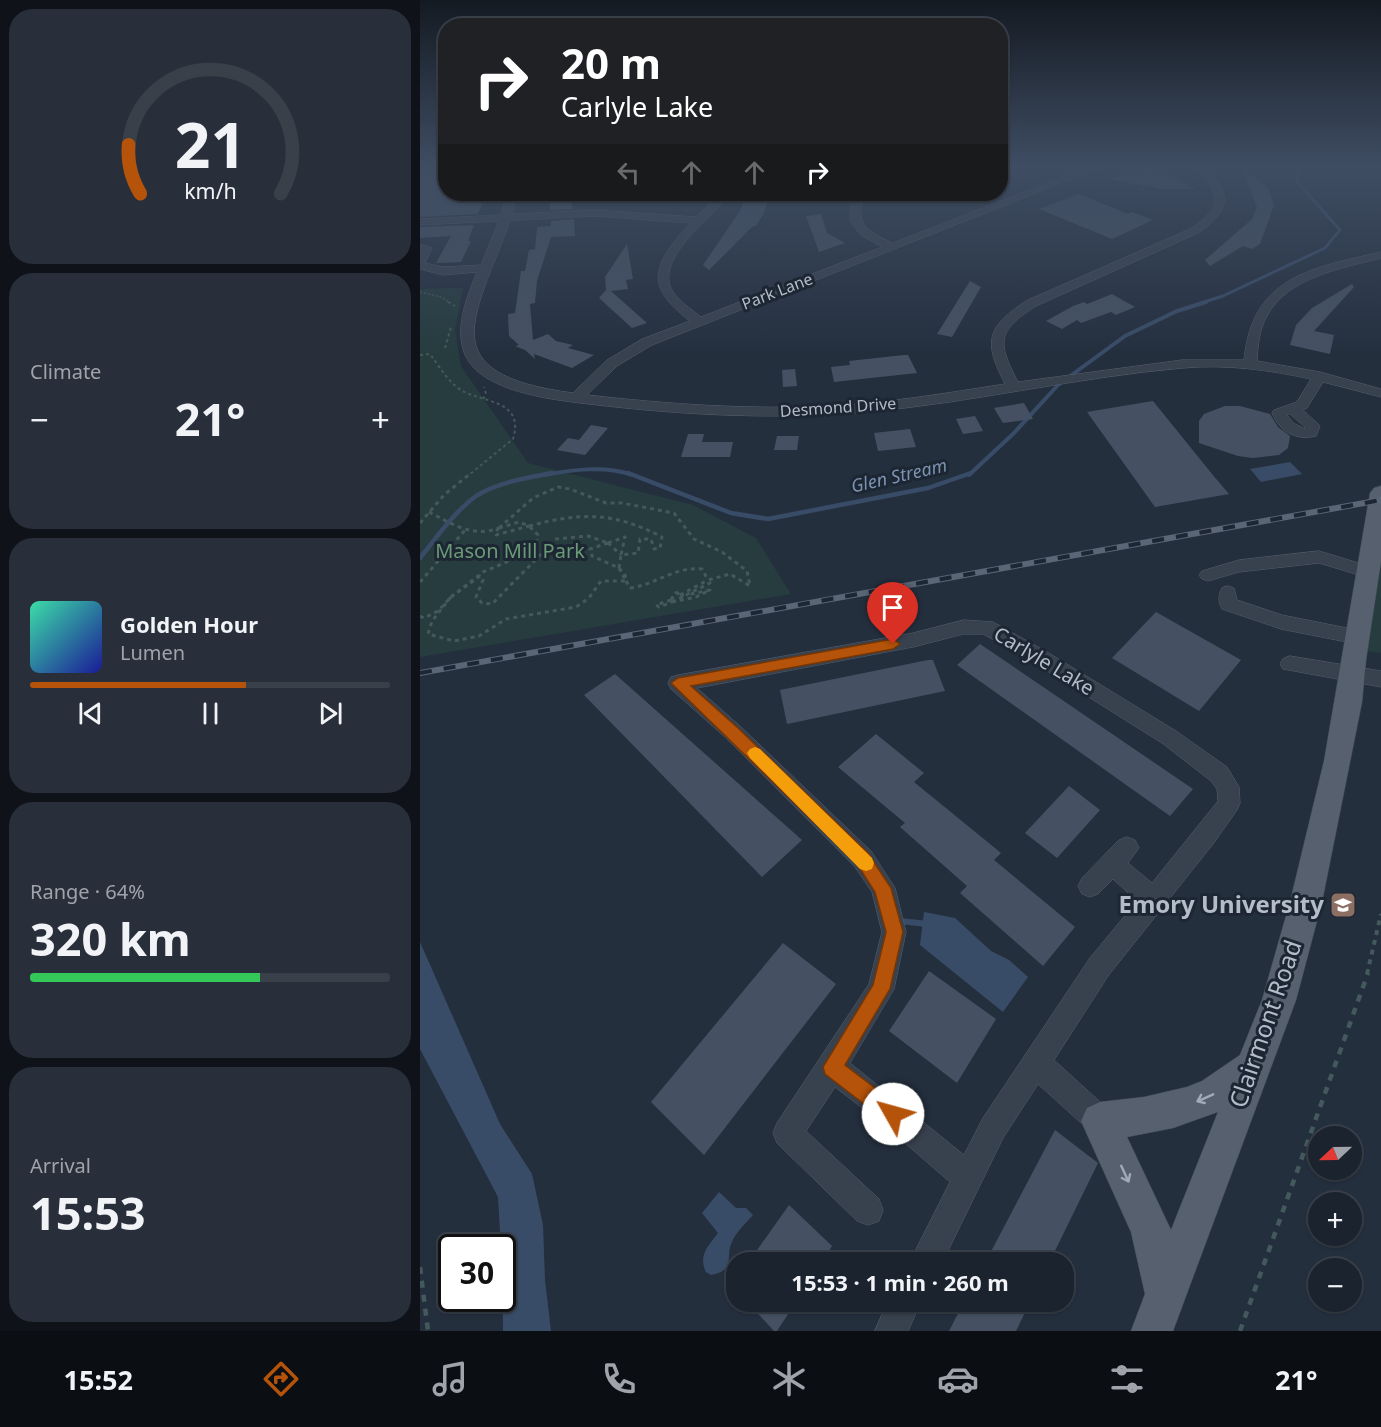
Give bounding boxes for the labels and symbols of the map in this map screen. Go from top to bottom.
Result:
street label: Park Lane [738,267,816,315]
street label: Desmond Drive [779,392,897,422]
water label: Glen Stream [848,452,949,498]
park label: Mason Mill Park [435,537,585,564]
pin [867,582,918,644]
street label: Carlyle Lake [989,620,1100,701]
place label: Emory University [1118,887,1324,920]
school or university icon: Emory University [1328,890,1358,920]
street label: Clairmont Road [1220,935,1309,1112]
position arrow [861,1082,925,1146]
one-way arrow [1196,1093,1214,1105]
north arrow [1308,1126,1362,1180]
one-way arrow [1120,1165,1131,1183]
speed limit sign: 30 [438,1234,516,1312]

